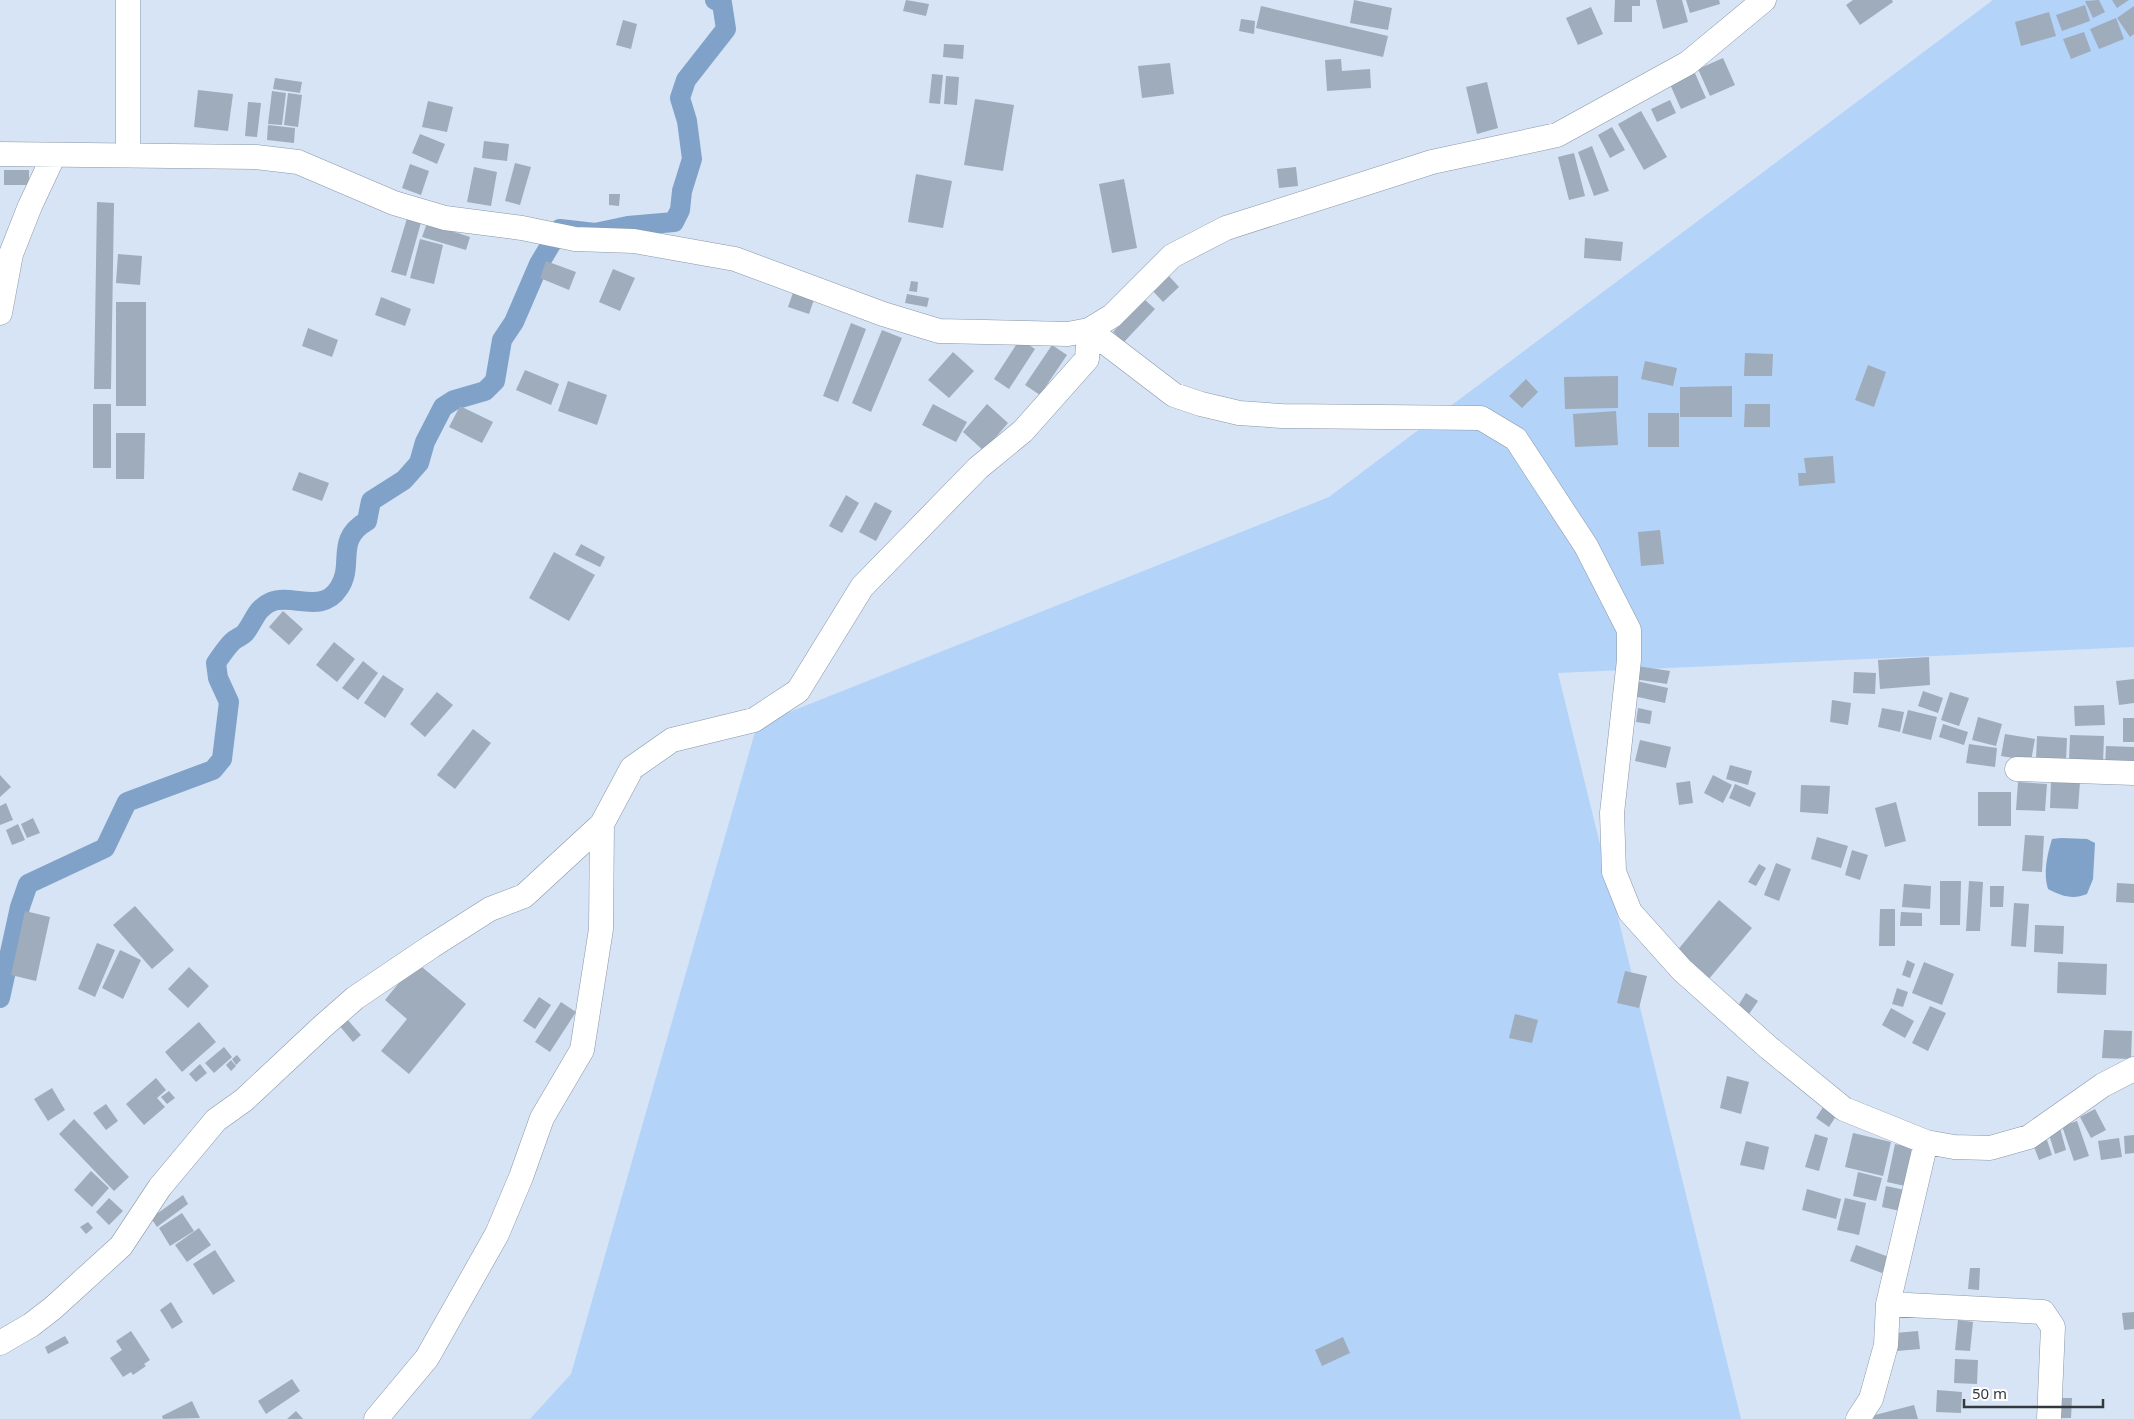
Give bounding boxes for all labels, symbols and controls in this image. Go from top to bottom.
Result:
scale bar [1964,1376,2103,1408]
text: 50 m [1972,1383,2007,1403]

